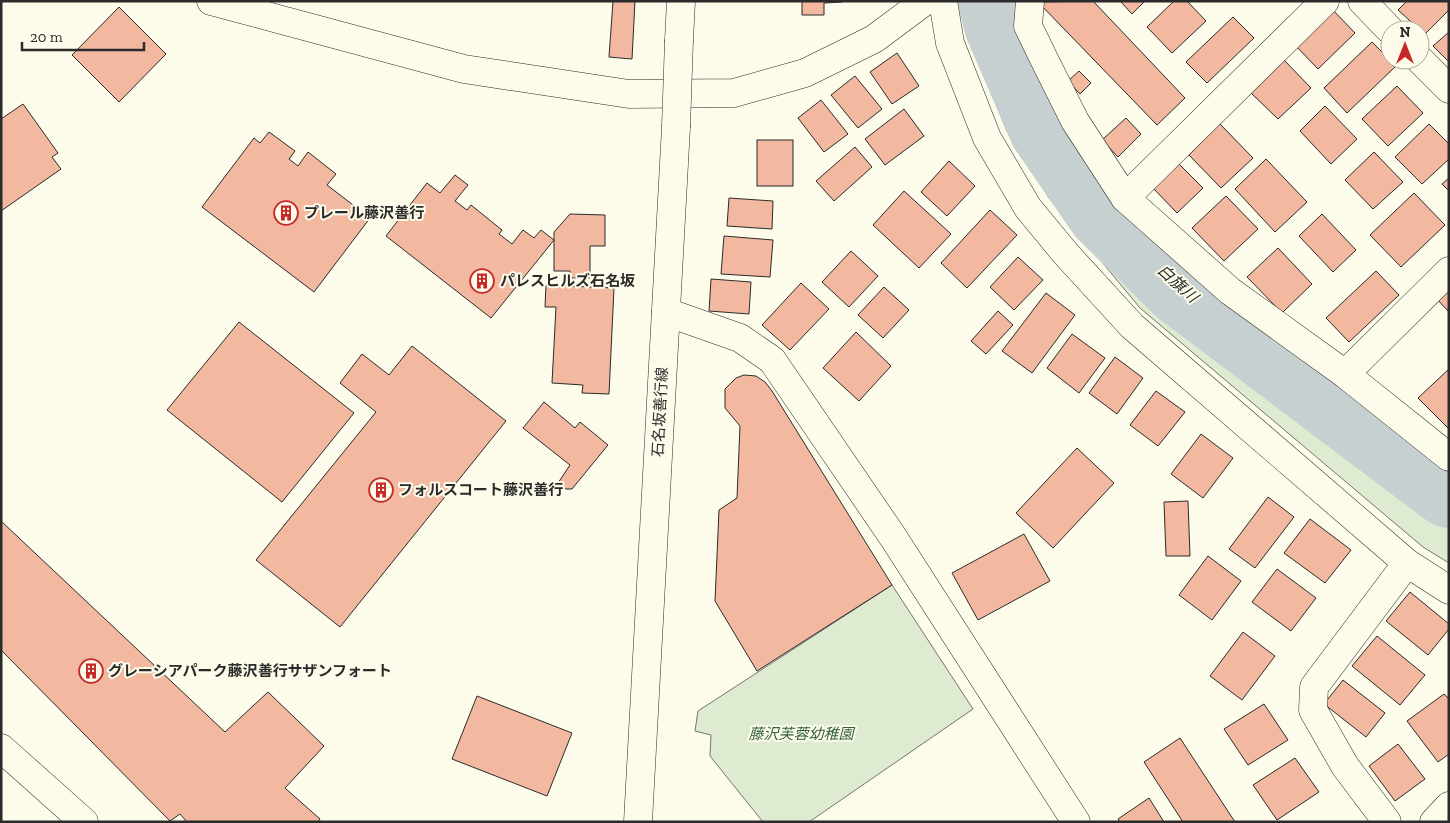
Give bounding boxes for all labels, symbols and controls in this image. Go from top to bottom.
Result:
scale bar [22,20,145,52]
north arrow [1380,20,1430,70]
text: N [1400,24,1411,41]
text: 20 m [30,28,63,46]
building icon: プレール藤沢善行 [273,200,299,226]
place label: プレール藤沢善行 [304,204,424,222]
water label: 白旗川 [1153,260,1203,308]
building icon: パレスヒルズ石名坂 [469,268,495,294]
place label: パレスヒルズ石名坂 [500,272,635,290]
street label: 石名坂善行線 [649,367,671,457]
building icon: フォルスコート藤沢善行 [368,477,394,503]
place label: フォルスコート藤沢善行 [398,481,563,499]
building icon: グレーシアパーク藤沢善行サザンフォート [78,658,104,684]
place label: グレーシアパーク藤沢善行サザンフォート [108,662,392,680]
park label: 藤沢芙蓉幼稚園 [748,725,855,743]

